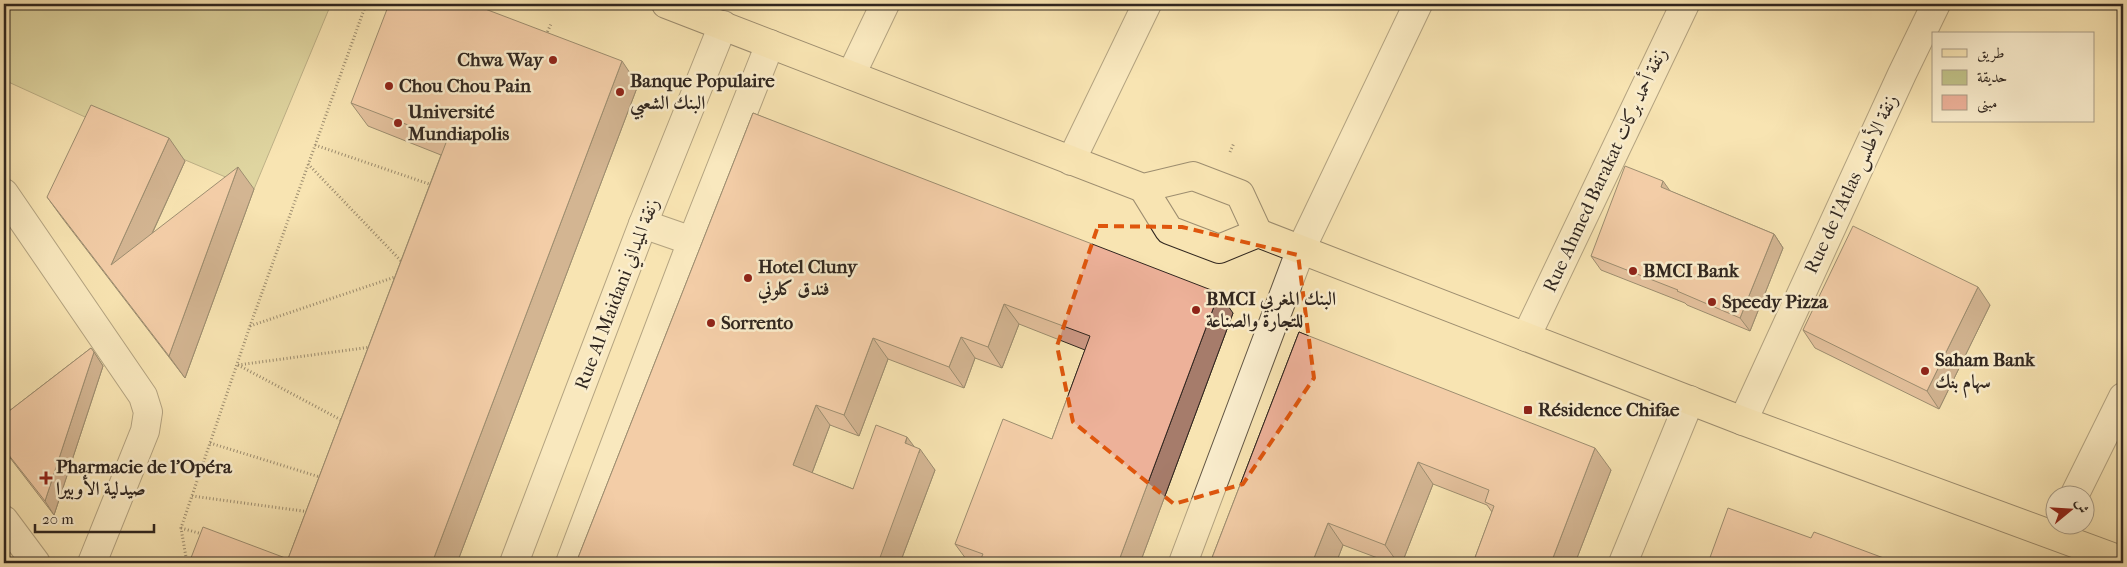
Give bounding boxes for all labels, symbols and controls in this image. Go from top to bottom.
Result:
legend [1932,32,2094,122]
street label: Rue Ahmed Barakat زنقة أحمد بركات [1537,43,1671,296]
text: طريق [1977,44,2004,63]
place label: Chwa Way [457,49,544,71]
marker: Chwa Way [547,54,559,66]
text: حديقة [1977,68,2007,86]
place label: Banque Populaire البنك الشعبي [630,70,775,120]
place label: Chou Chou Pain [399,75,532,97]
marker: Chou Chou Pain [383,80,395,92]
marker: Banque Populaire البنك الشعبي [614,86,626,98]
street label: Rue de l'Atlas زنقة الأطلس [1797,90,1903,277]
text: مبنى [1977,94,1997,114]
place label: Université Mundiapolis [407,101,509,145]
marker: Université Mundiapolis [392,117,404,129]
street label: Rue Al Maidani زنقة الميداني [570,195,667,394]
place label: Hotel Cluny فندق كلوني [757,256,858,304]
place label: BMCI Bank [1643,260,1740,282]
marker: BMCI Bank [1627,265,1639,277]
marker: Hotel Cluny فندق كلوني [742,272,754,284]
place label: BMCI البنك المغربي للتجارة والصناعة [1206,288,1336,332]
place label: Speedy Pizza [1722,291,1829,313]
marker: Speedy Pizza [1706,296,1718,308]
marker: BMCI البنك المغربي للتجارة والصناعة [1190,304,1202,316]
place label: Sorrento [721,312,793,334]
marker: Sorrento [705,317,717,329]
place label: Saham Bank سهام بنك [1935,349,2036,399]
marker: Saham Bank سهام بنك [1919,365,1931,377]
place label: Résidence Chifae [1538,399,1680,421]
marker: Résidence Chifae [1522,404,1534,416]
place label: Pharmacie de l'Opéra صيدلية الأوبيرا [56,456,233,500]
marker: Pharmacie de l'Opéra صيدلية الأوبيرا [40,472,52,484]
north arrow [2044,484,2094,534]
text: ش [2072,497,2092,515]
scale bar [35,502,154,534]
text: 20 m [42,510,74,528]

